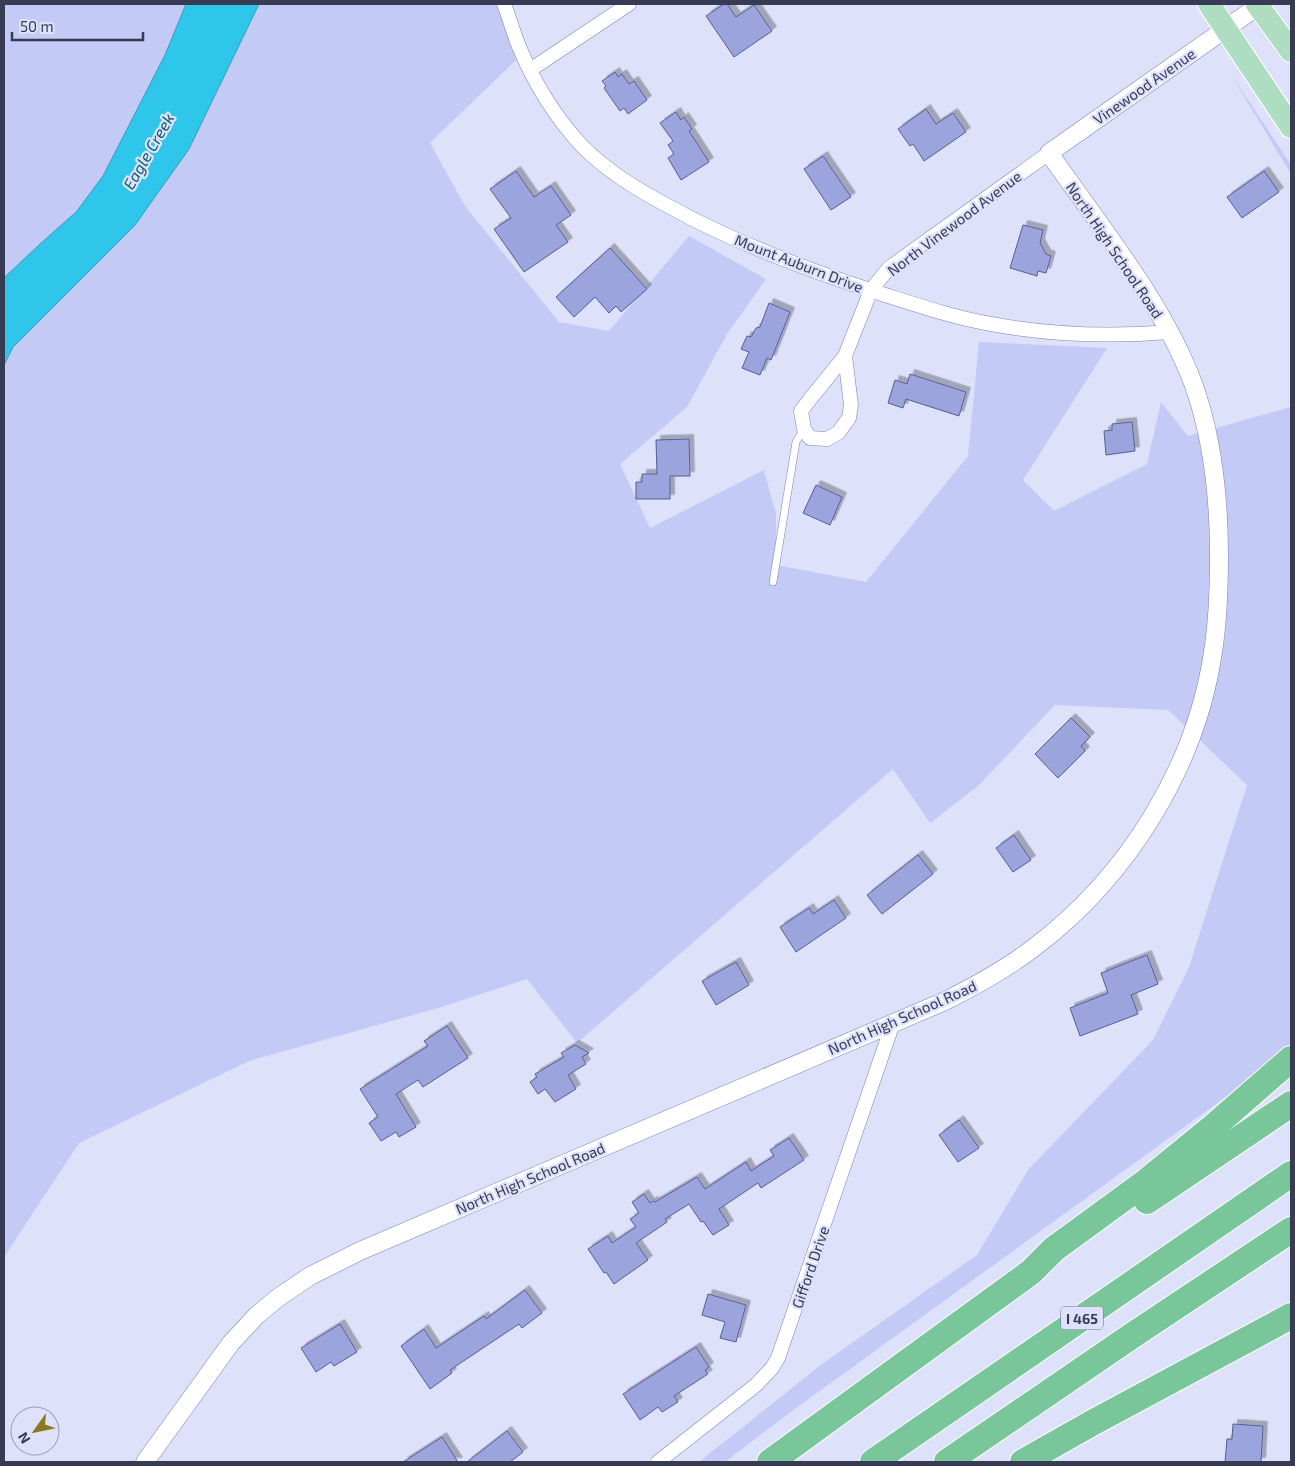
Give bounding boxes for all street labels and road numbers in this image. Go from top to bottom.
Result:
street label: Vinewood Avenue [1089,44,1199,128]
street label: North Vinewood Avenue [883,167,1025,279]
street label: North High School Road [1063,178,1167,322]
street label: Mount Auburn Drive [732,230,866,296]
street label: North High School Road [825,976,979,1058]
street label: North High School Road [453,1138,607,1218]
street label: Gifford Drive [788,1224,832,1310]
road number: I 465 [1061,1306,1103,1330]

